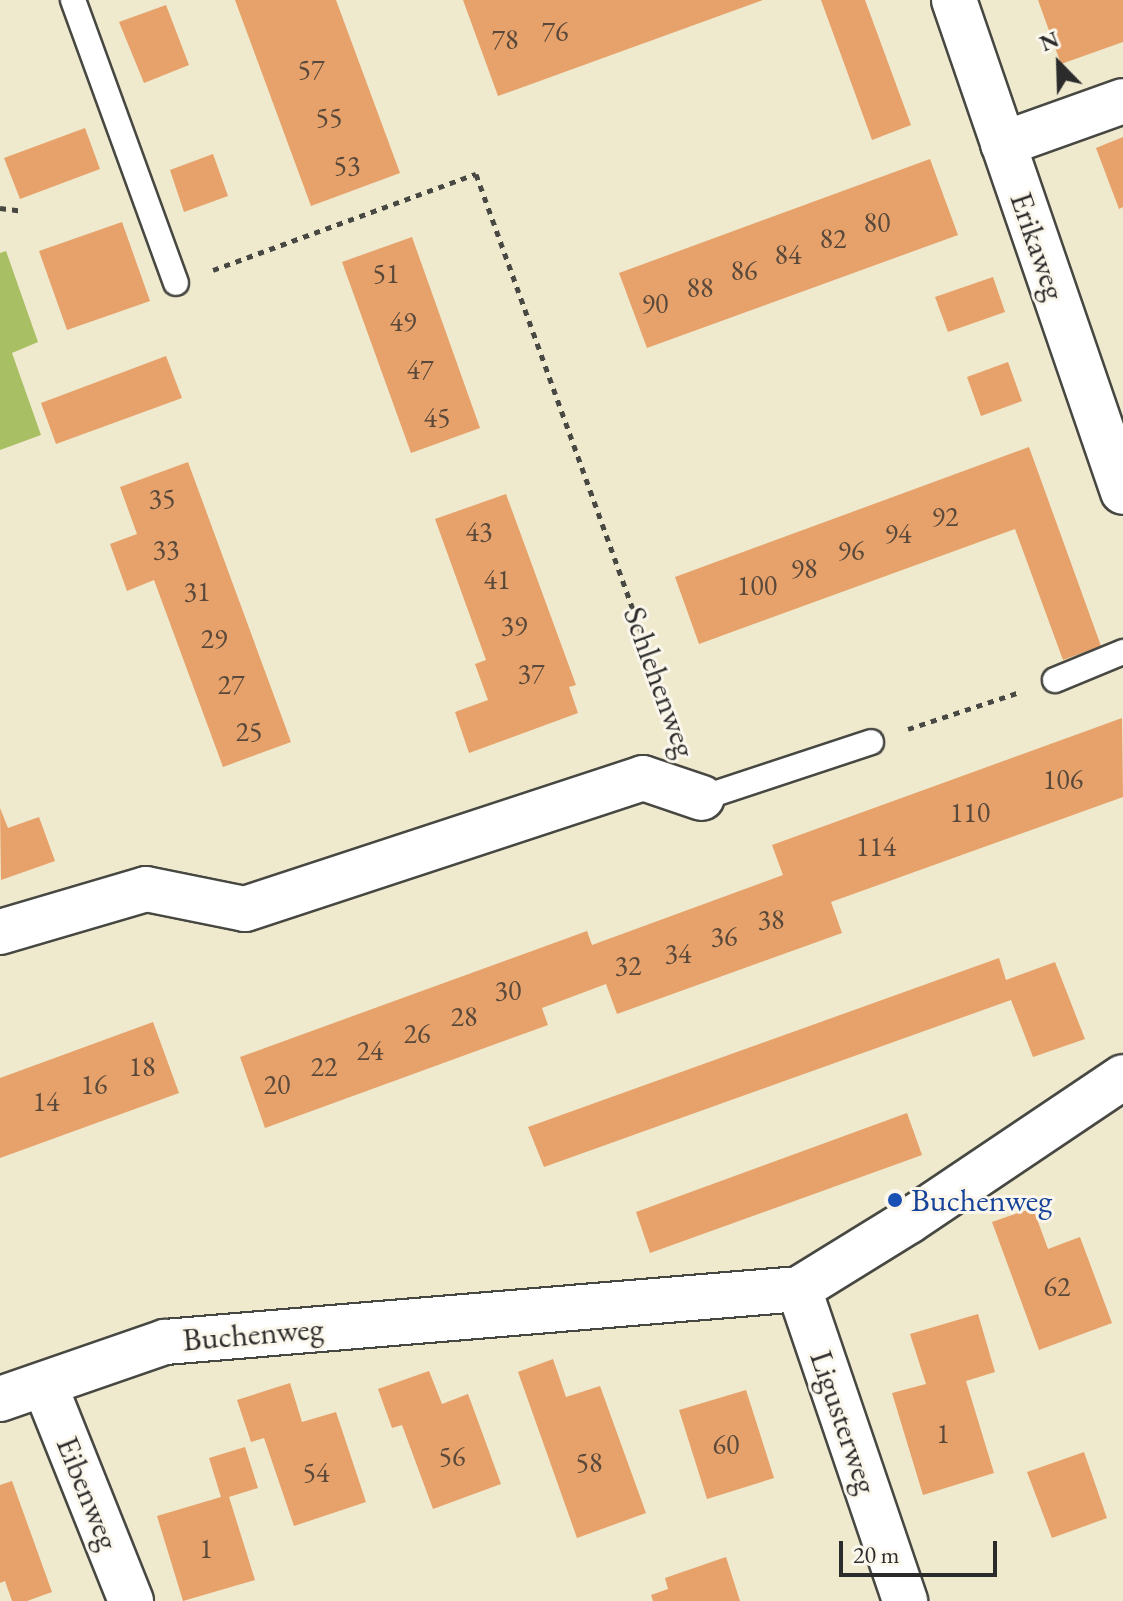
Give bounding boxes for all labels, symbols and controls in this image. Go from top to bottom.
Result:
house number: 76 [542,14,568,48]
house number: 78 [492,22,518,56]
north arrow [1019,24,1099,104]
text: N [1036,25,1063,58]
house number: 57 [298,52,324,86]
house number: 55 [316,100,342,134]
house number: 53 [334,148,360,182]
street label: Erikaweg [1002,187,1074,305]
house number: 80 [864,205,890,239]
house number: 82 [820,221,846,255]
house number: 84 [775,237,801,271]
house number: 86 [731,253,757,287]
house number: 51 [373,256,399,290]
house number: 88 [687,270,713,304]
house number: 90 [642,286,668,320]
house number: 49 [390,304,416,338]
house number: 47 [407,352,433,386]
house number: 45 [424,400,450,434]
house number: 35 [149,481,175,515]
house number: 92 [932,499,958,533]
house number: 43 [466,514,492,548]
house number: 94 [885,516,911,550]
house number: 33 [153,532,179,566]
house number: 96 [838,533,864,567]
house number: 98 [791,551,817,585]
house number: 41 [484,562,510,596]
house number: 100 [737,568,777,602]
house number: 31 [184,574,210,608]
street label: Schlehenweg [615,602,705,762]
house number: 39 [501,608,527,642]
house number: 29 [201,621,227,655]
house number: 37 [518,656,544,690]
house number: 27 [218,667,244,701]
house number: 25 [236,714,262,748]
house number: 106 [1043,762,1083,796]
house number: 110 [950,795,990,829]
house number: 114 [856,829,896,863]
house number: 38 [758,902,784,936]
house number: 36 [711,919,737,953]
house number: 34 [665,936,691,970]
house number: 32 [615,948,641,982]
house number: 30 [495,973,521,1007]
house number: 28 [451,999,477,1033]
house number: 26 [404,1016,430,1050]
house number: 24 [357,1033,383,1067]
house number: 18 [129,1049,155,1083]
house number: 22 [311,1049,337,1083]
house number: 16 [81,1067,107,1101]
house number: 20 [264,1067,290,1101]
house number: 14 [33,1084,59,1118]
place label: Buchenweg [911,1181,1052,1219]
marker: Buchenweg [886,1191,904,1209]
house number: 62 [1044,1269,1070,1303]
street label: Buchenweg [181,1309,325,1359]
street label: Ligusterweg [802,1346,886,1498]
house number: 1 [936,1416,950,1450]
house number: 60 [713,1427,739,1461]
street label: Eibenweg [48,1431,128,1555]
house number: 56 [439,1439,465,1473]
house number: 58 [576,1445,602,1479]
house number: 54 [303,1455,329,1489]
scale bar [843,1525,1001,1575]
house number: 1 [199,1531,213,1565]
text: 20 m [853,1539,900,1570]

